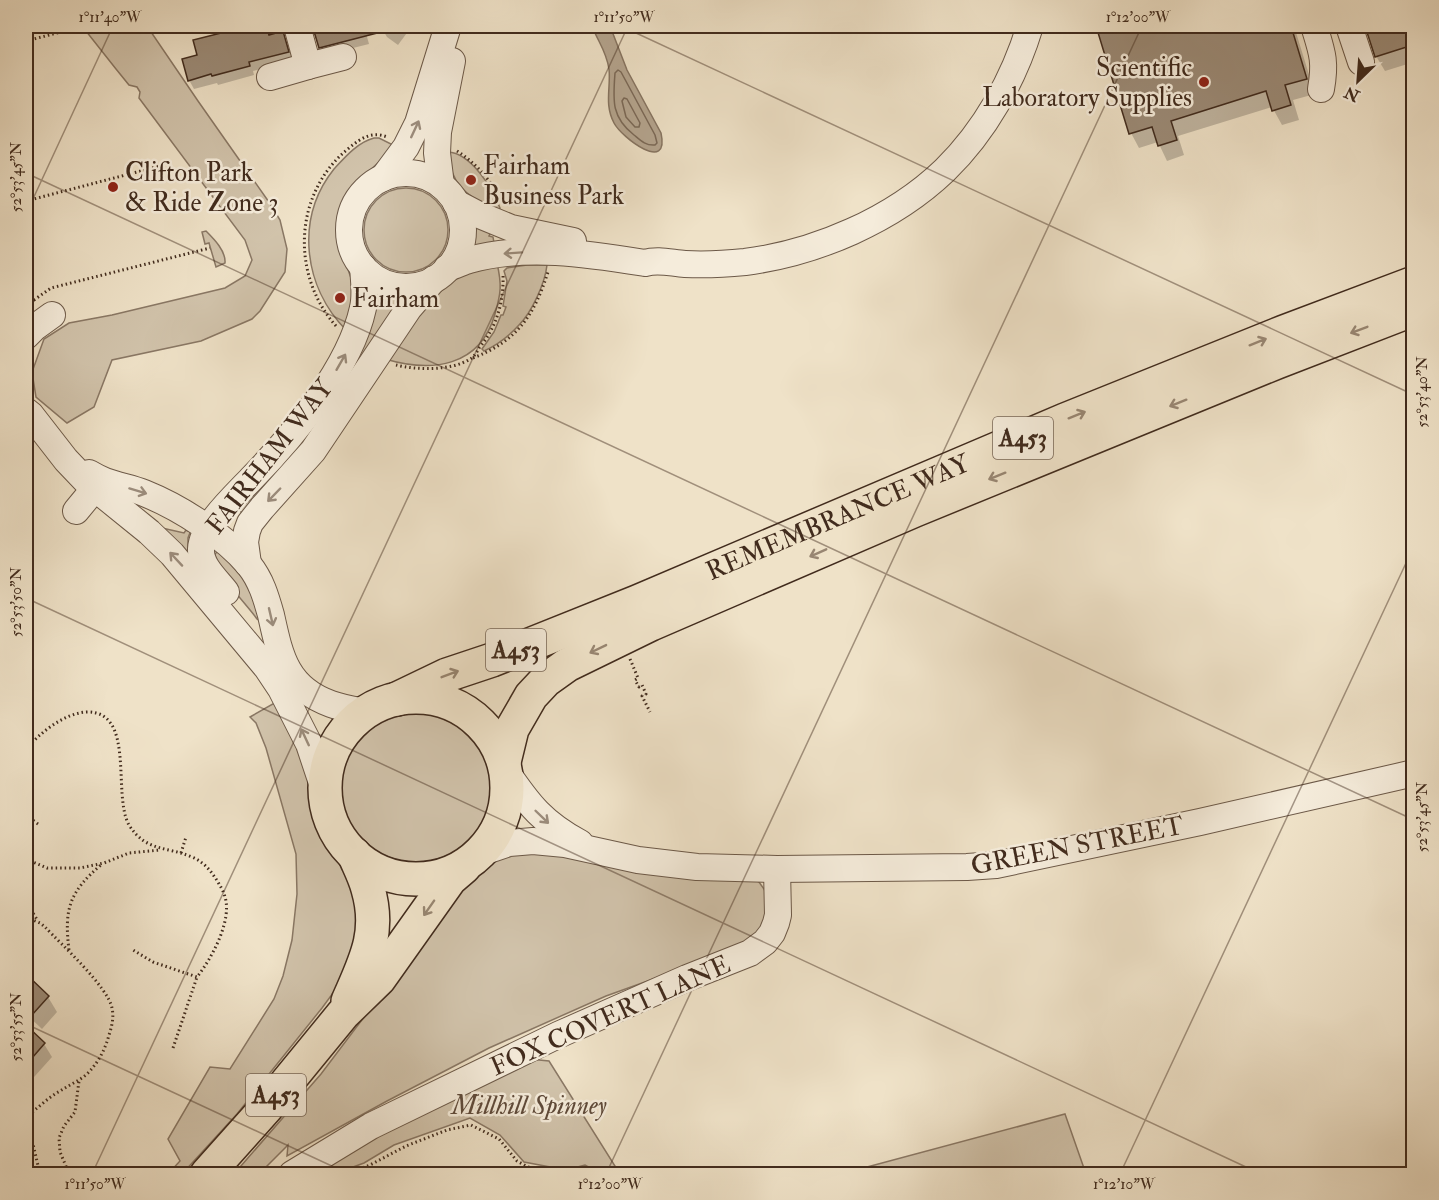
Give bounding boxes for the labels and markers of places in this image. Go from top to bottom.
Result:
place label: Scientific Laboratory Supplies [982,52,1192,115]
marker: Scientific Laboratory Supplies [1197,75,1211,89]
place label: Fairham Business Park [483,150,625,212]
place label: Clifton Park & Ride Zone 3 [125,157,279,219]
marker: Fairham Business Park [464,173,478,187]
marker: Clifton Park & Ride Zone 3 [106,180,120,194]
place label: Fairham [352,283,439,315]
marker: Fairham [333,291,347,305]

